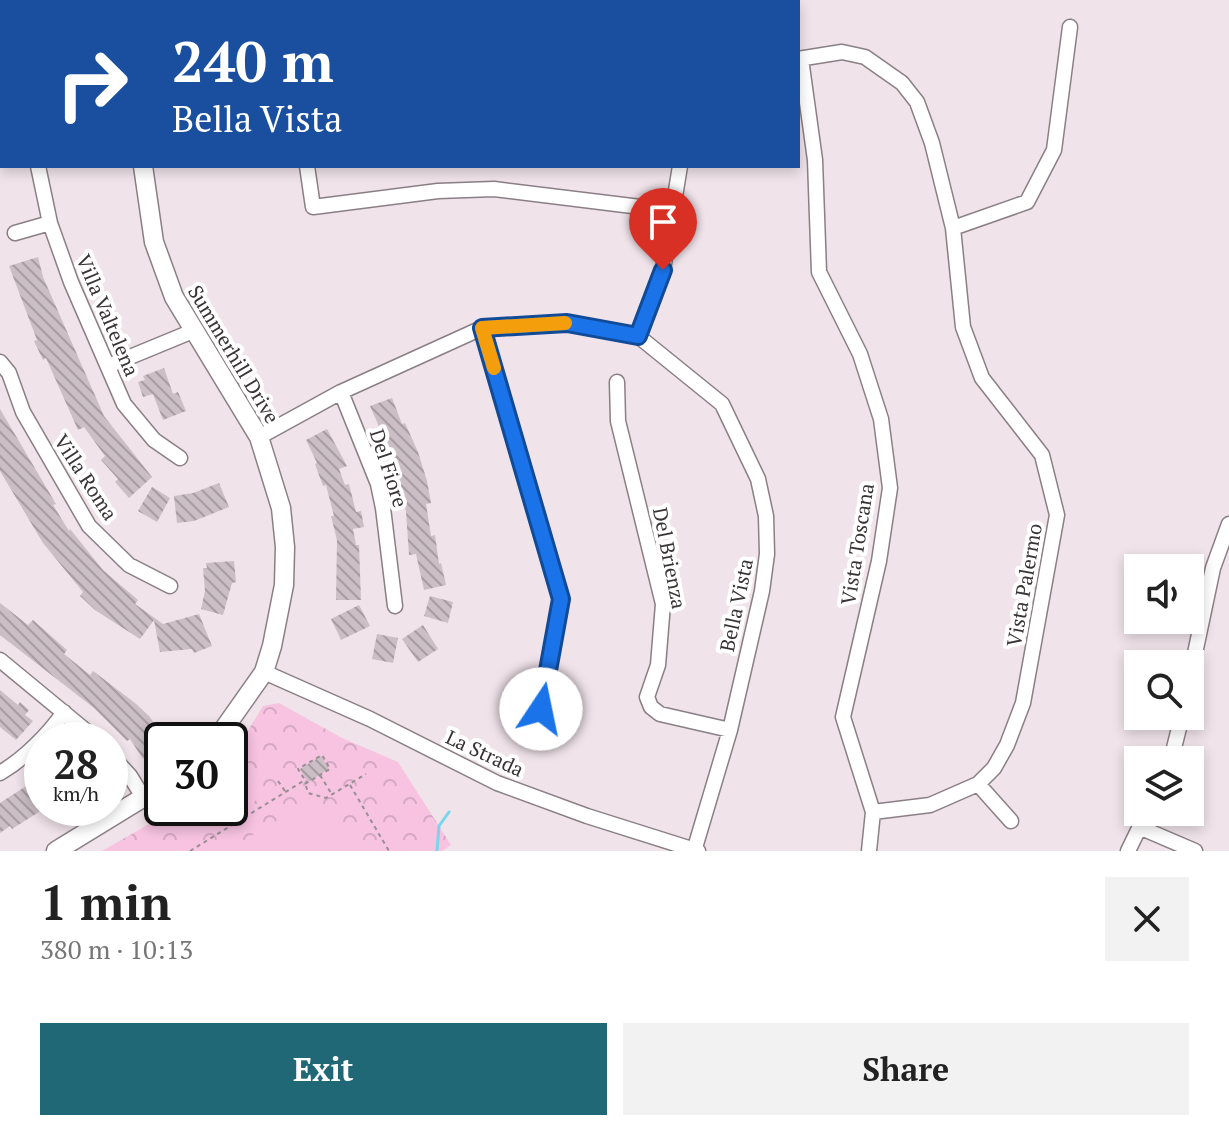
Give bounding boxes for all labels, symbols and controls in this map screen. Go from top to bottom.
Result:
text: 240 m [172,24,334,98]
icon: right [40,32,144,136]
text: Bella Vista [172,95,342,142]
pin [629,188,697,270]
icon: arrive [641,200,685,244]
street label: Villa Valtelena [70,250,146,380]
street label: Summerhill Drive [182,280,286,428]
street label: Del Fiore [364,425,414,511]
street label: Villa Roma [48,429,124,525]
street label: Vista Toscana [834,481,880,607]
street label: Del Brienza [647,505,693,611]
street label: Vista Palermo [1000,521,1048,649]
map controls [1124,554,1204,826]
button: sound [1124,554,1204,634]
street label: Bella Vista [713,556,759,654]
button: search [1124,650,1204,730]
position arrow [499,667,583,751]
speed limit sign: 30 [144,722,248,826]
street label: La Strada [442,723,528,783]
text: 28 [53,737,99,790]
button: layers [1124,746,1204,826]
text: km/h [53,780,99,807]
text: 1 min [40,870,171,934]
button: close [1105,877,1189,961]
text: 380 m · 10:13 [40,932,193,966]
button: Exit [40,1023,607,1115]
button: Share [623,1023,1189,1115]

